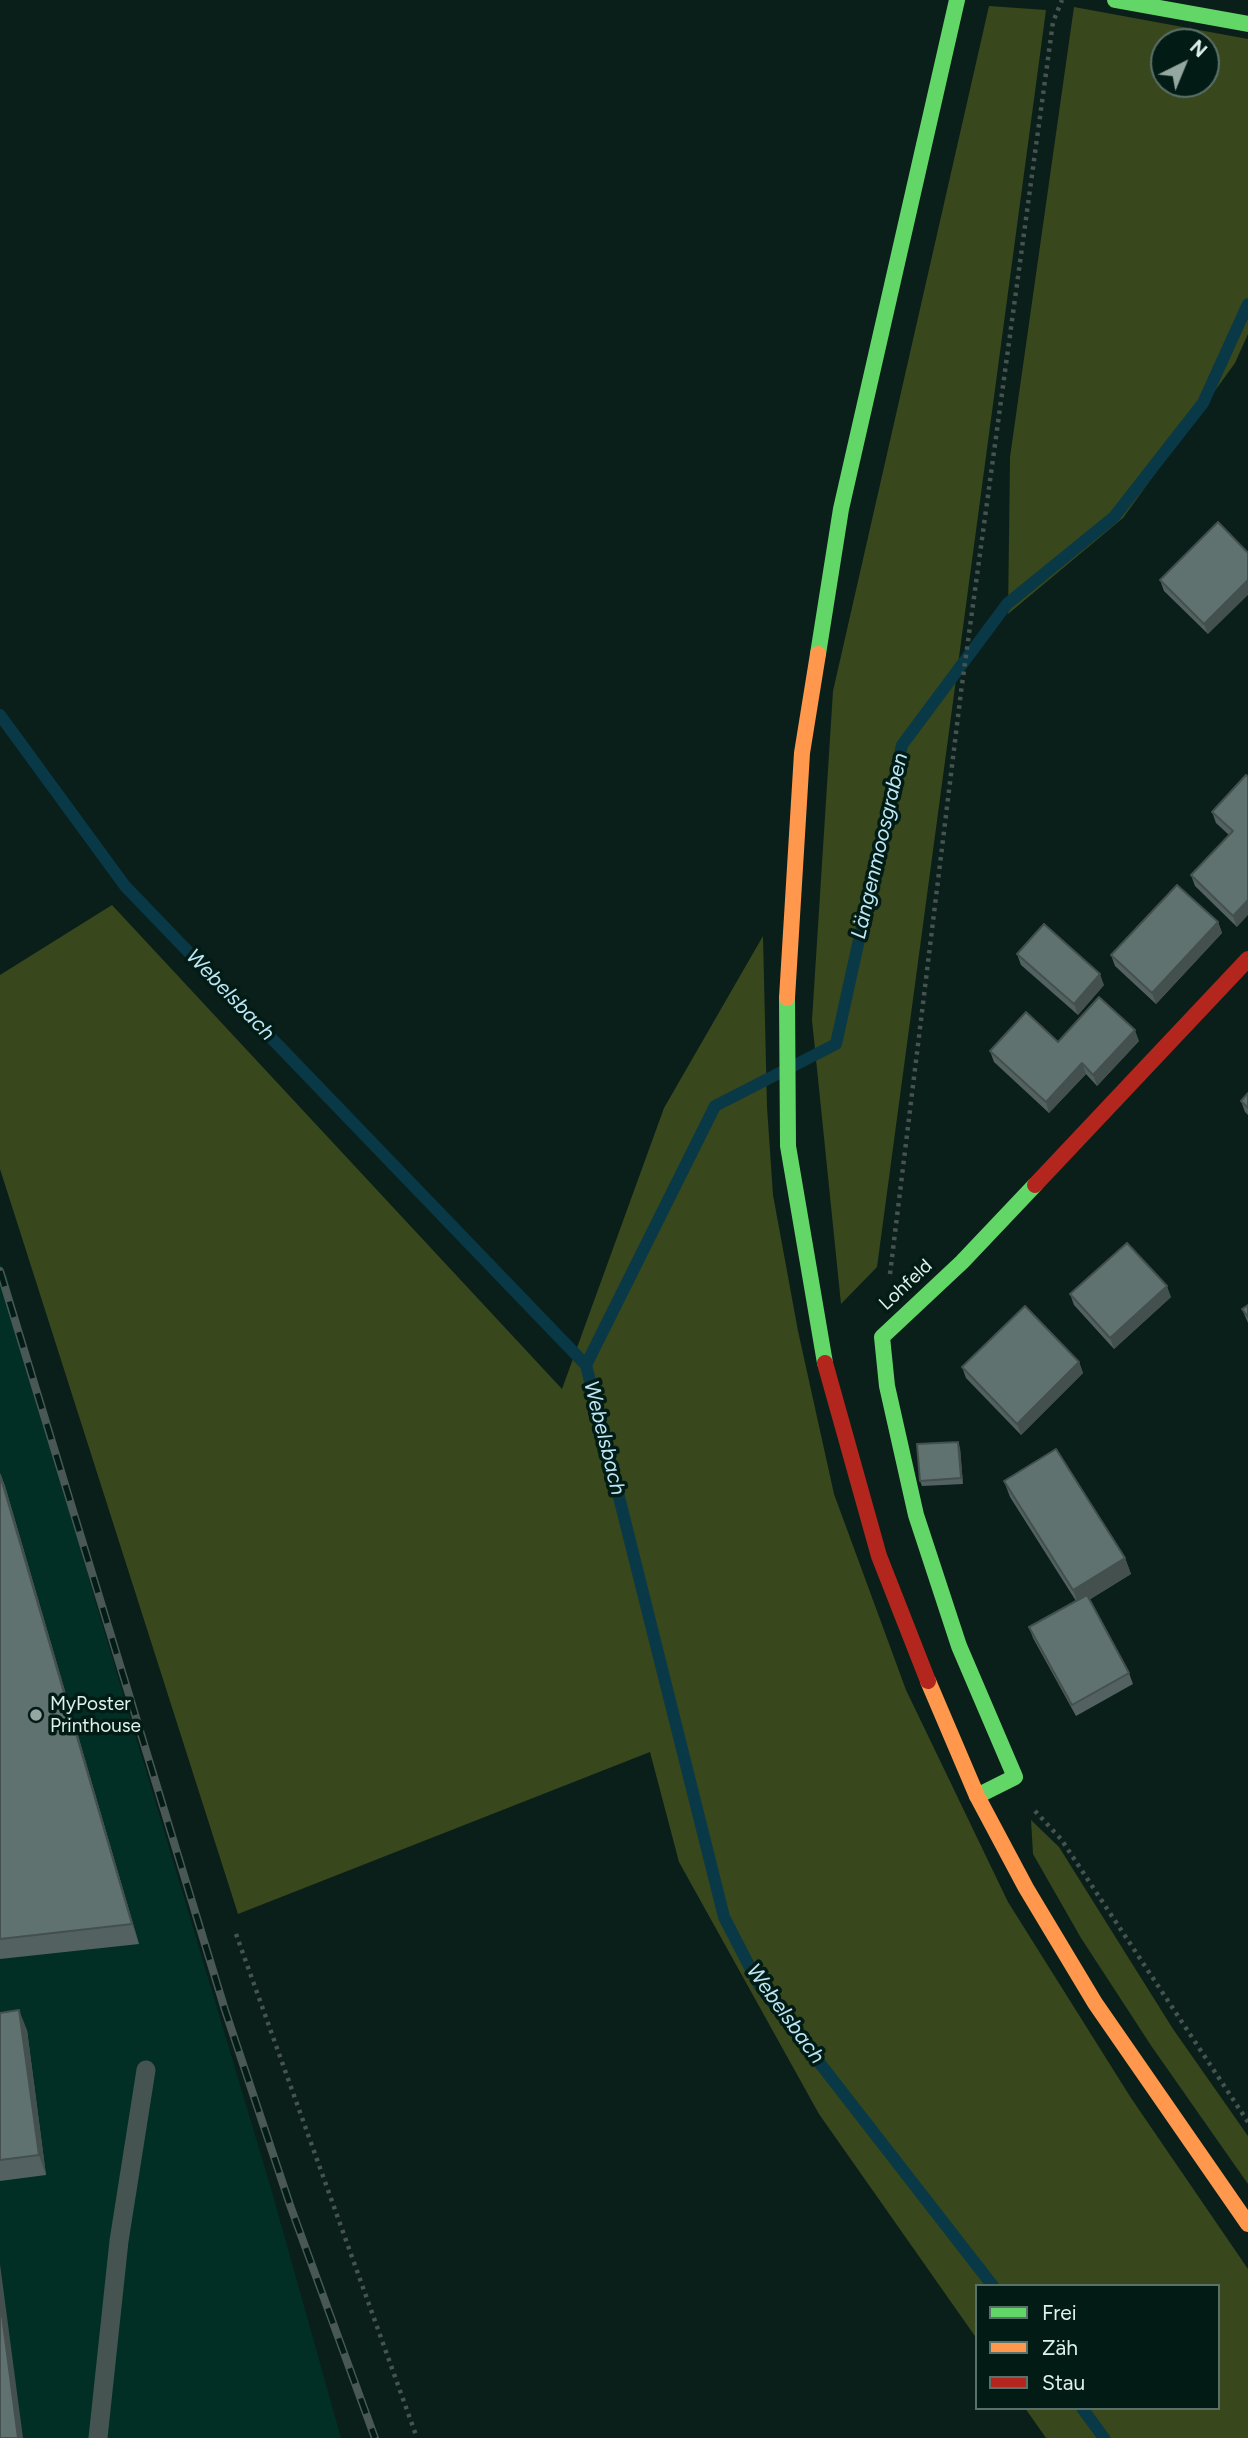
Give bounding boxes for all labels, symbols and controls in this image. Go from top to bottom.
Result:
north arrow [1150,28,1220,98]
text: N [1185,35,1212,62]
water label: Längenmoosgraben [846,751,914,941]
water label: Webelsbach [180,944,280,1046]
street label: Lohfeld [875,1255,937,1315]
water label: Webelsbach [578,1378,630,1498]
place label: MyPoster Printhouse [50,1693,141,1737]
marker: MyPoster Printhouse [28,1707,44,1723]
water label: Webelsbach [740,1959,830,2069]
legend [975,2284,1220,2410]
text: Frei [1042,2300,1077,2325]
text: Zäh [1042,2335,1078,2360]
text: Stau [1042,2370,1085,2395]

